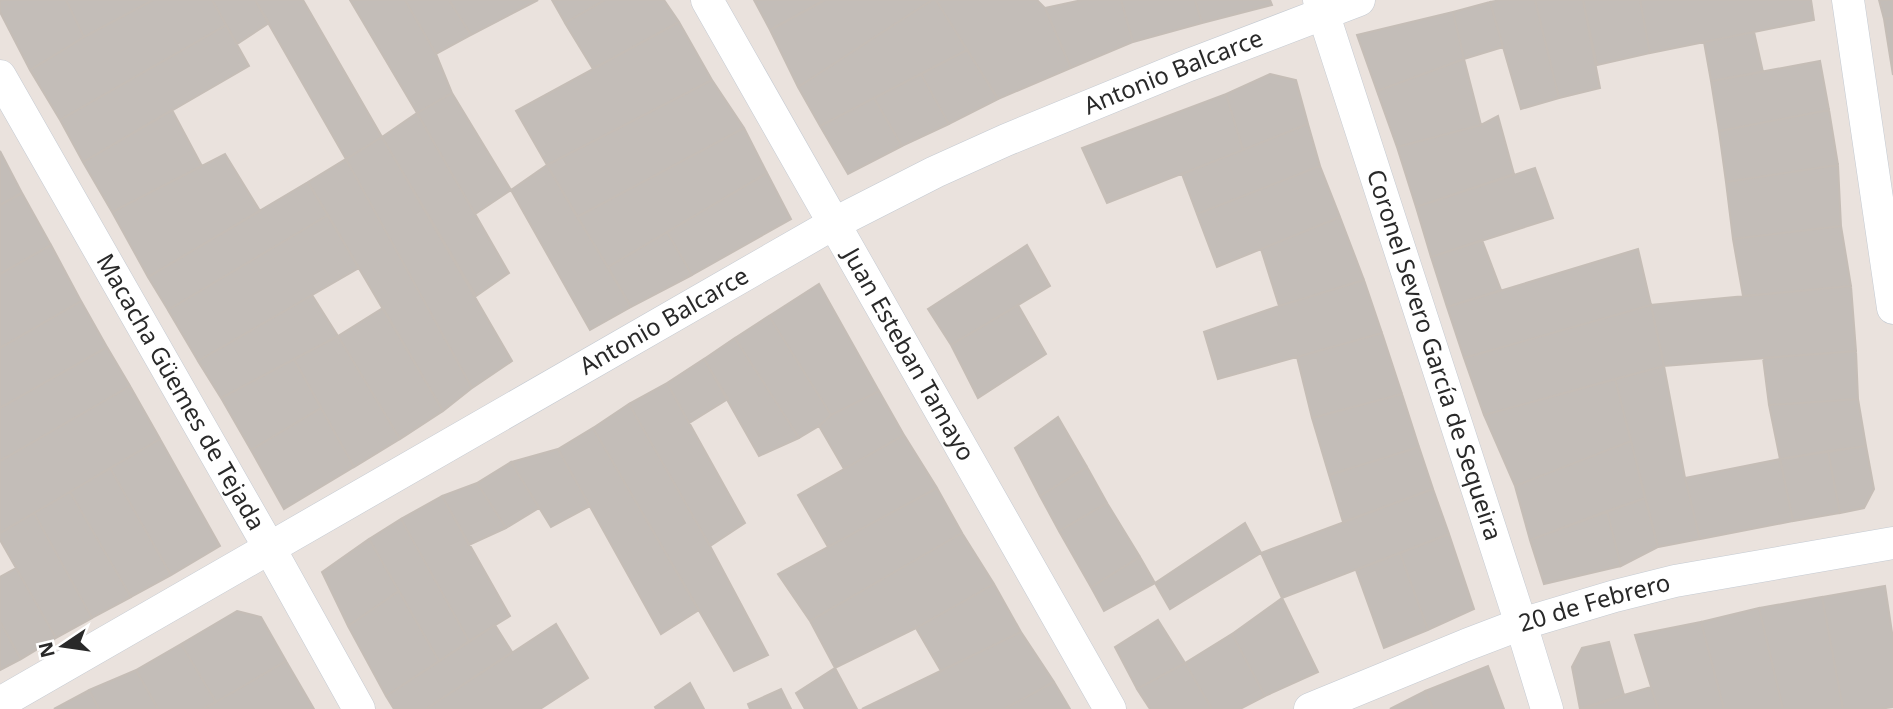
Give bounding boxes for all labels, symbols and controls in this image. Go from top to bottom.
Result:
street label: Antonio Balcarce [1078,20,1267,121]
street label: Coronel Severo García de Sequeira [1360,165,1511,544]
street label: Juan Esteban Tamayo [835,240,984,466]
street label: Macacha Güemes de Tejada [90,247,274,536]
street label: Antonio Balcarce [573,258,754,382]
street label: 20 de Febrero [1514,565,1673,639]
north arrow [28,611,98,681]
text: N [32,639,61,660]

